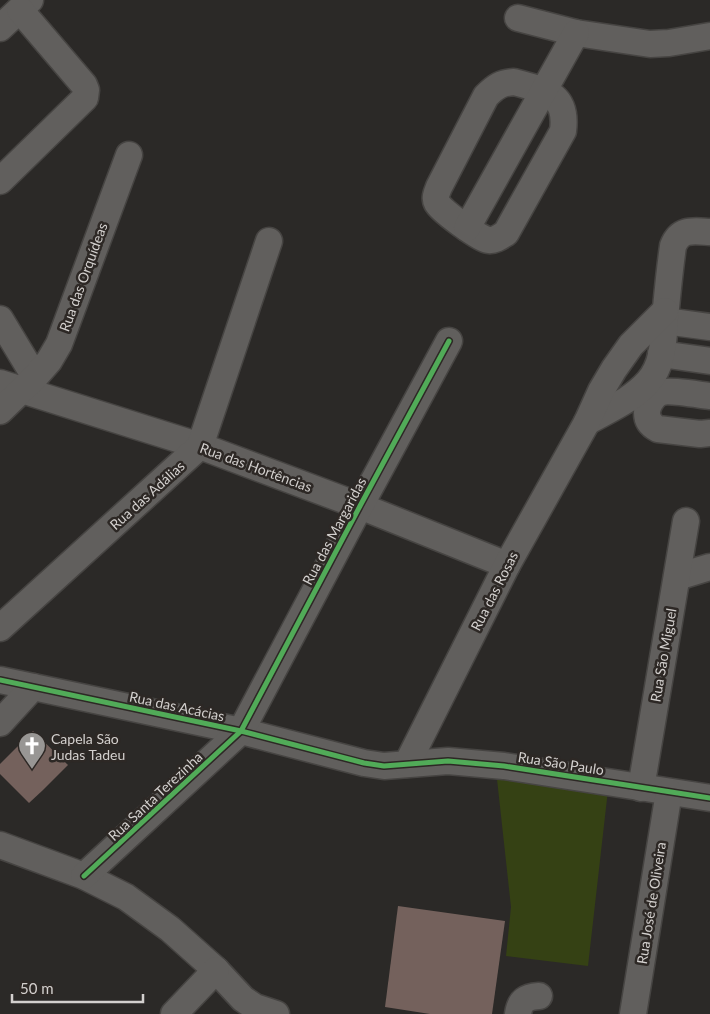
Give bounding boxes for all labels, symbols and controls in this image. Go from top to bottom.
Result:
street label: Rua das Orquídeas [55,220,111,334]
street label: Rua das Hortências [198,439,314,495]
street label: Rua das Adálias [106,457,188,533]
street label: Rua das Margaridas [298,474,370,588]
street label: Rua das Rosas [467,549,521,633]
street label: Rua São Miguel [646,607,680,703]
street label: Rua das Acácias [128,688,226,724]
place label: Capela São Judas Tadeu [51,730,125,763]
church icon: Capela São Judas Tadeu [17,731,47,770]
street label: Rua Santa Terezinha [104,748,206,844]
street label: Rua São Paulo [517,748,605,778]
street label: Rua José de Oliveira [633,841,669,965]
scale bar [12,972,144,1004]
text: 50 m [20,979,54,997]

